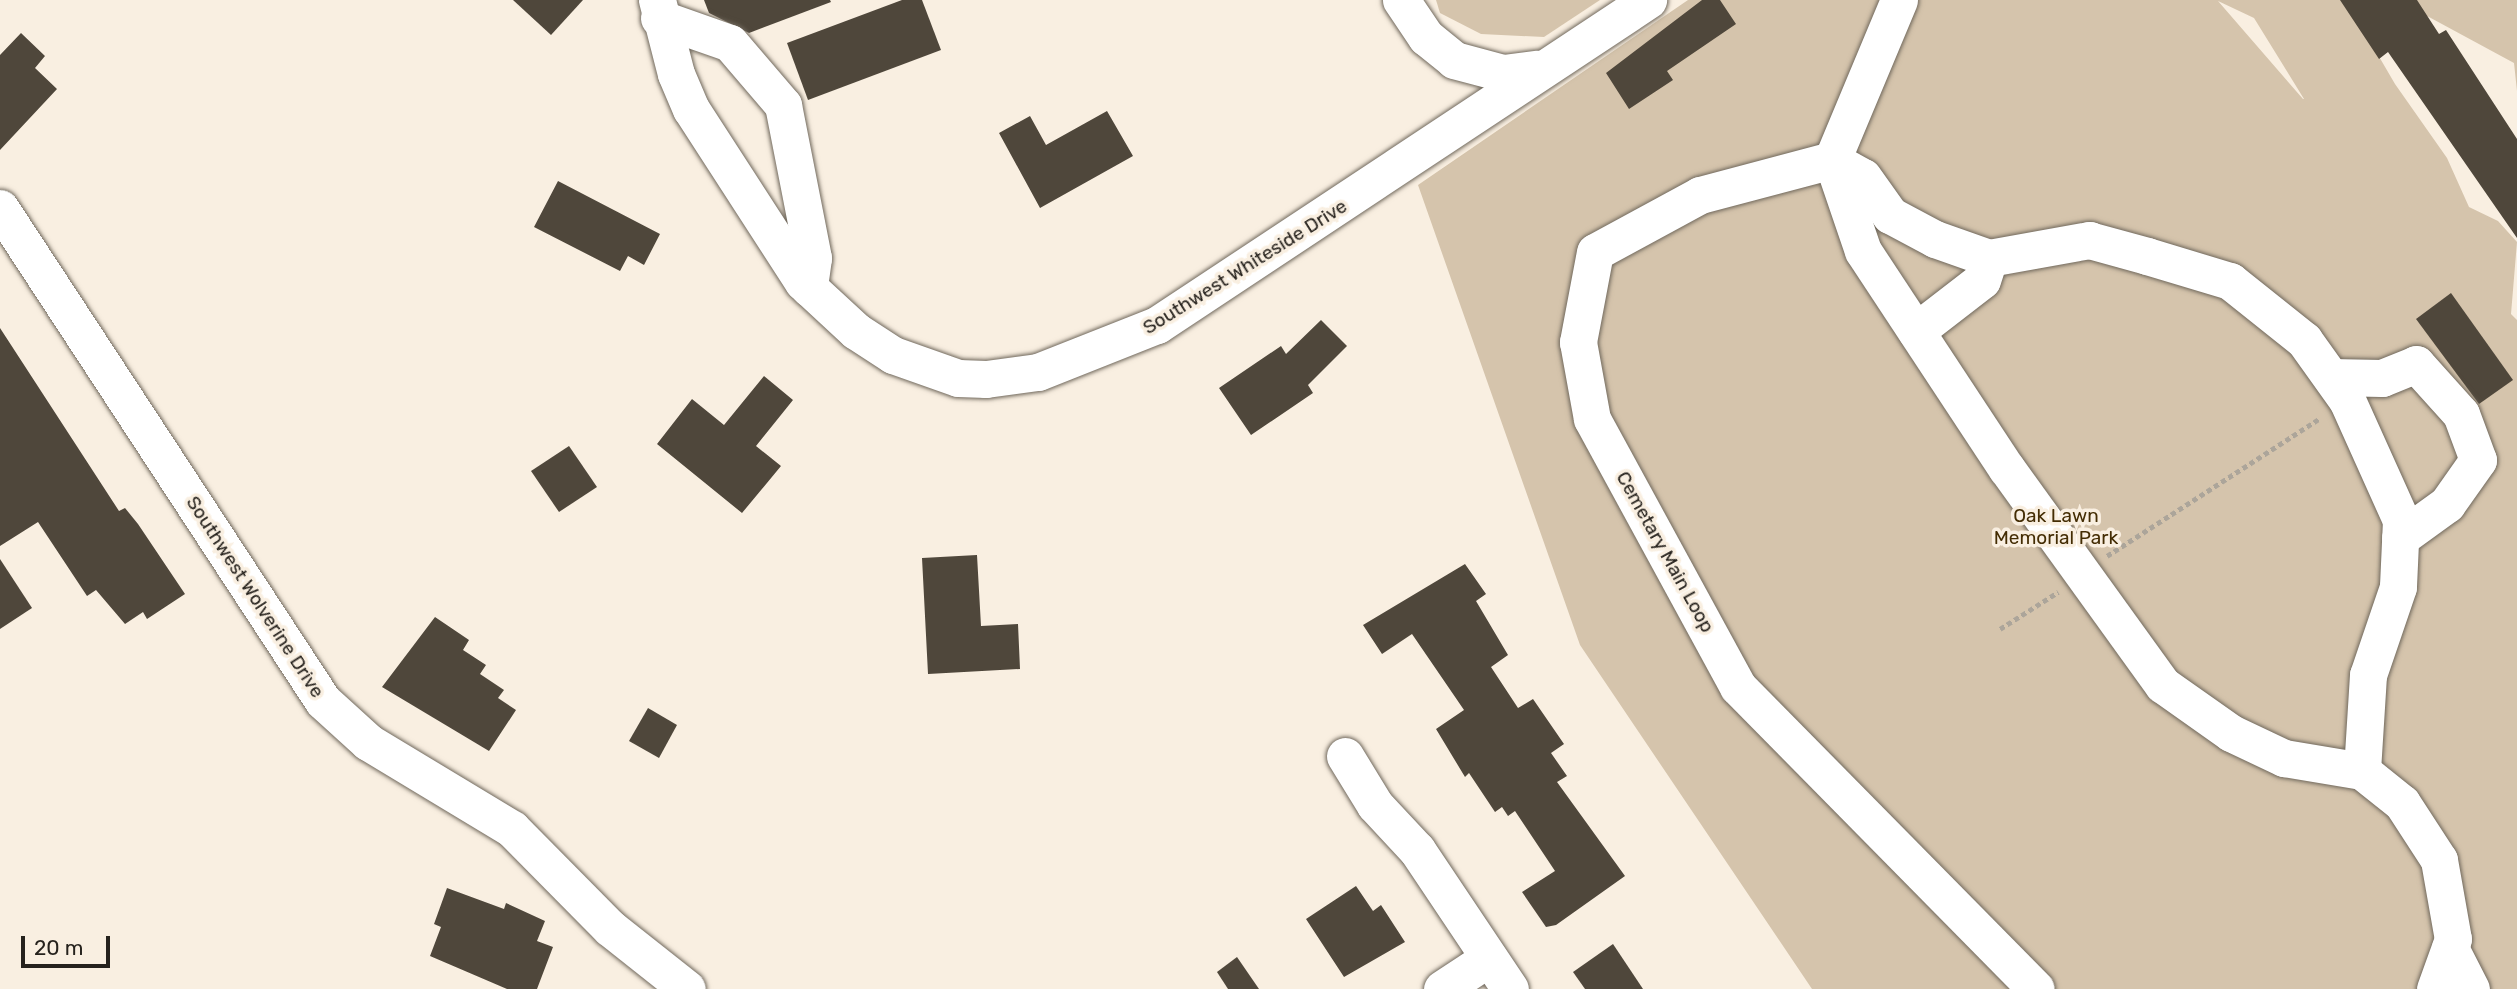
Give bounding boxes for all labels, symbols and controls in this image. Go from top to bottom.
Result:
street label: Southwest Whiteside Drive [1139,195,1351,339]
street label: Cemetary Main Loop [1611,467,1719,637]
street label: Southwest Wolverine Drive [181,492,329,702]
park label: Oak Lawn Memorial Park [1994,505,2118,549]
scale bar [24,922,114,966]
text: 20 m [34,935,83,960]

